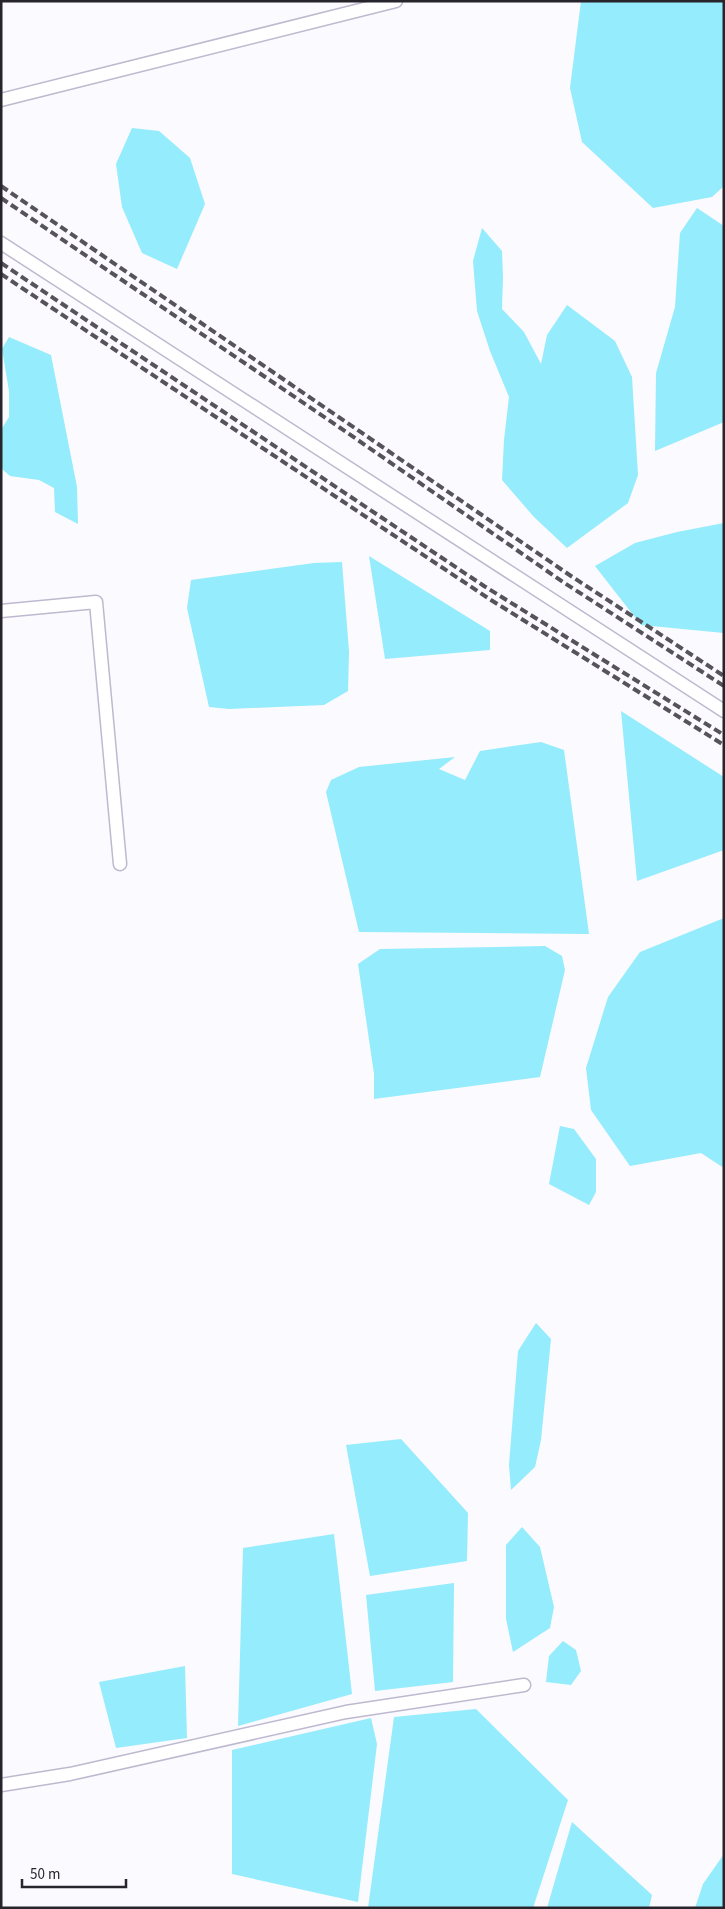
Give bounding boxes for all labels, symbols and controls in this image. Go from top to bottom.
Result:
scale bar [22,1856,126,1888]
text: 50 m [30,1864,60,1885]

